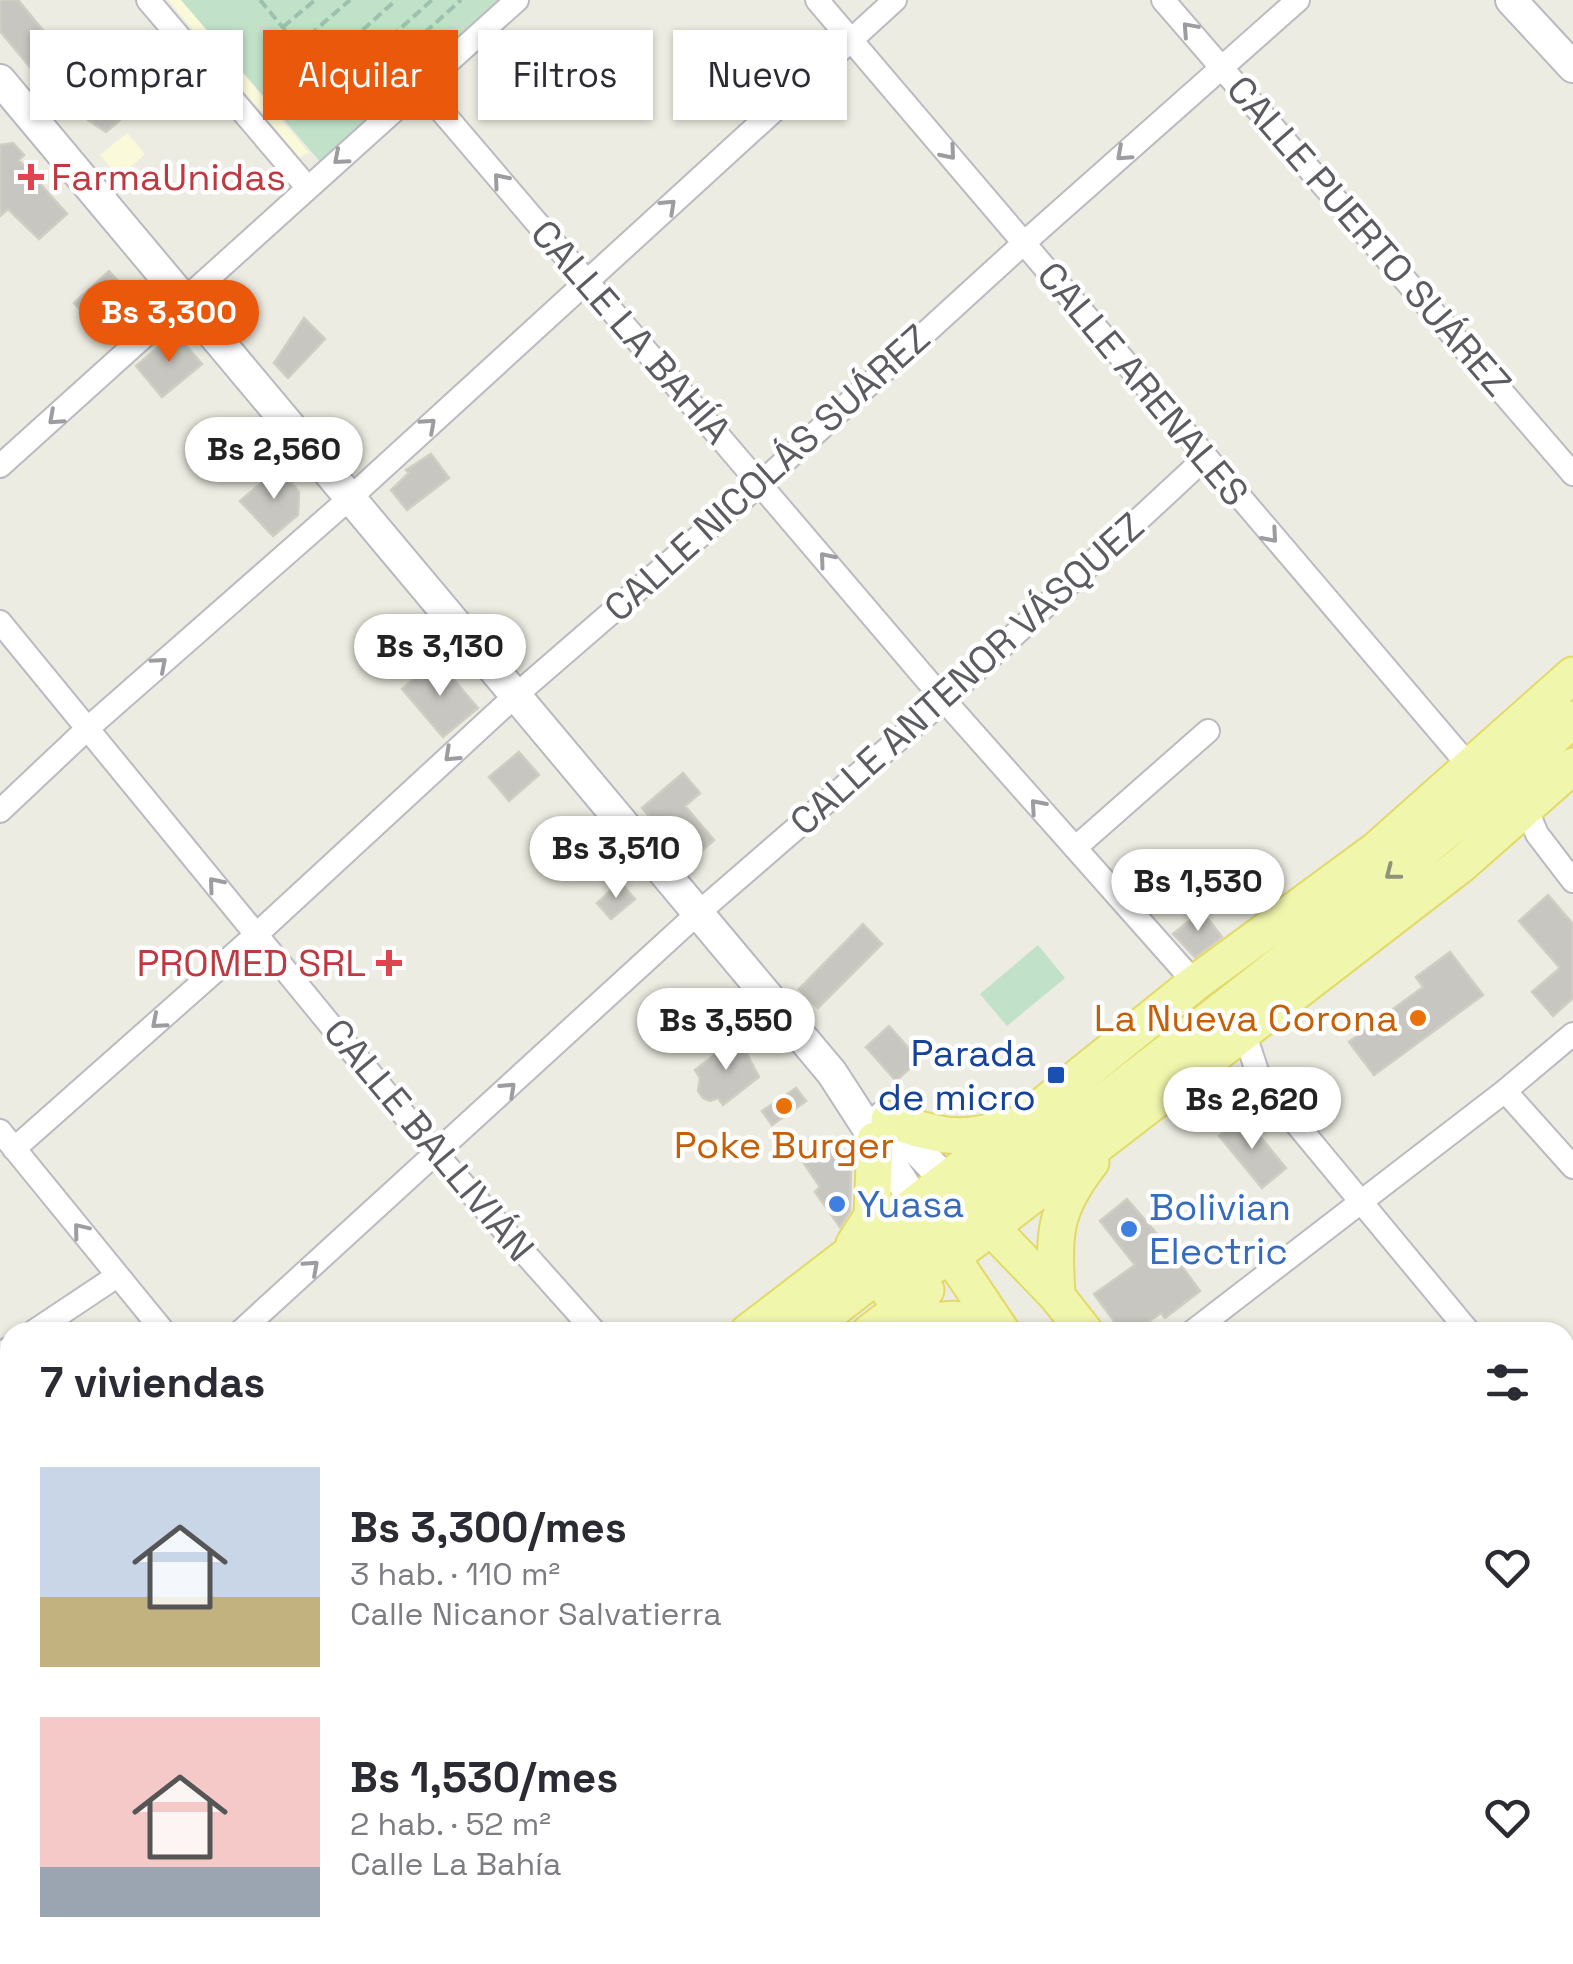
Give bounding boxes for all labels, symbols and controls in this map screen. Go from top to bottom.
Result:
one-way arrow [1183,22,1201,41]
chip: Comprar [30,30,243,120]
chip: Alquilar [263,30,458,120]
chip: Filtros [478,30,653,120]
chip: Nuevo [673,30,847,120]
street label: CALLE PUERTO SUÁREZ [1217,66,1521,406]
one-way arrow [938,142,956,160]
one-way arrow [1116,143,1135,161]
one-way arrow [333,147,352,165]
place label: FarmaUnidas [51,153,286,201]
marker: FarmaUnidas [20,166,42,188]
one-way arrow [493,173,511,192]
one-way arrow [657,200,676,218]
street label: CALLE LA BAHÍA [520,210,742,454]
street label: CALLE ARENALES [1027,252,1259,516]
pin: Bs 3,300 [66,280,272,365]
text: Bs 3,300 [101,292,237,332]
street label: CALLE NICOLÁS SUÁREZ [594,314,940,632]
one-way arrow [48,406,66,424]
pin: Bs 2,560 [171,417,377,502]
one-way arrow [417,419,436,437]
text: Bs 2,560 [207,429,341,469]
street label: CALLE ANTENOR VÁSQUEZ [780,502,1154,846]
one-way arrow [1259,525,1277,543]
one-way arrow [819,553,837,571]
pin: Bs 3,130 [337,614,543,699]
text: Bs 3,130 [376,626,504,666]
one-way arrow [148,658,167,676]
one-way arrow [444,743,463,761]
one-way arrow [1031,799,1049,818]
pin: Bs 3,510 [513,816,719,901]
text: Bs 3,510 [552,828,680,868]
pin: Bs 1,530 [1095,849,1301,934]
text: Bs 1,530 [1133,861,1263,901]
one-way arrow [1386,861,1404,879]
one-way arrow [209,878,227,896]
place label: PROMED SRL [137,939,366,987]
marker: PROMED SRL [376,950,402,976]
pin: Bs 3,550 [623,988,829,1073]
place label: La Nueva Corona [1094,994,1398,1042]
text: Bs 3,550 [659,1000,793,1040]
marker: La Nueva Corona [1407,1007,1429,1029]
street label: CALLE BALLIVIÁN [313,1009,545,1271]
one-way arrow [151,1010,169,1028]
place label: Parada de micro [877,1029,1036,1121]
marker: Parada de micro [1045,1064,1067,1086]
pin: Bs 2,620 [1149,1067,1355,1152]
text: Bs 2,620 [1185,1079,1319,1119]
one-way arrow [497,1083,515,1101]
marker: Poke Burger [773,1095,795,1117]
place label: Poke Burger [674,1121,894,1169]
place label: Yuasa [857,1180,964,1228]
place label: Bolivian Electric [1149,1183,1291,1275]
marker: Yuasa [826,1193,848,1215]
marker: Bolivian Electric [1118,1218,1140,1240]
one-way arrow [74,1224,92,1242]
one-way arrow [300,1261,319,1279]
icon: filters [1480,1355,1535,1410]
text: 7 viviendas [40,1356,265,1409]
text: Bs 3,300/mes [350,1501,627,1554]
icon: home [120,1507,240,1627]
icon: heart [1480,1540,1535,1595]
text: 3 hab. · 110 m² [350,1554,560,1594]
text: Calle Nicanor Salvatierra [350,1594,722,1634]
text: Bs 1,530/mes [350,1751,618,1804]
icon: home [120,1757,240,1877]
icon: heart [1480,1790,1535,1845]
text: 2 hab. · 52 m² [350,1804,551,1844]
text: Calle La Bahía [350,1844,561,1884]

